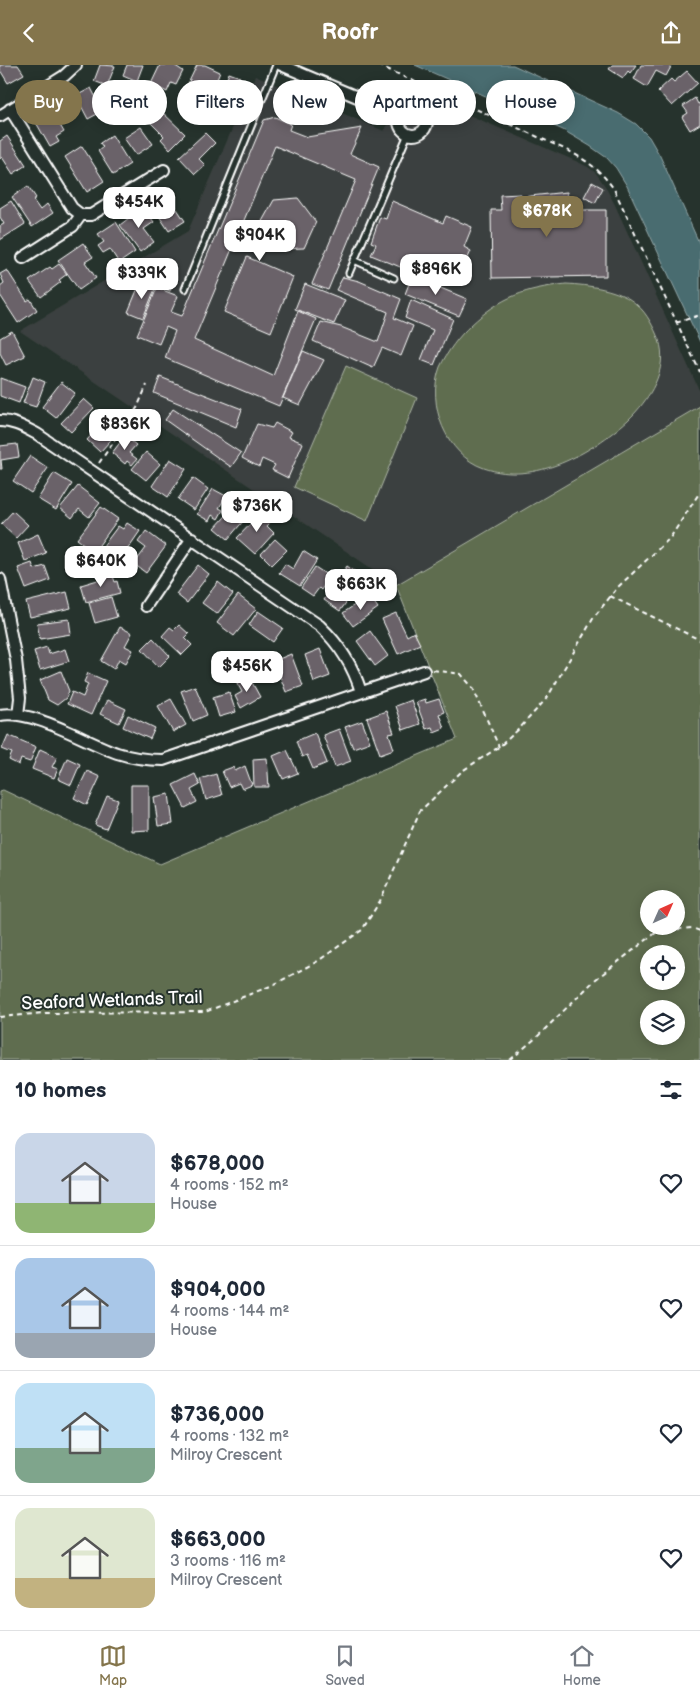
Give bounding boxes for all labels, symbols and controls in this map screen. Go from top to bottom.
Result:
icon: back [15,19,43,47]
text: Roofr [322,19,378,46]
icon: share [657,19,685,47]
chip: Buy [15,80,82,125]
chip: Rent [92,80,167,125]
chip: Filters [177,80,263,125]
chip: New [273,80,345,125]
chip: Apartment [355,80,476,125]
chip: House [486,80,575,125]
pin: $454K [104,186,174,229]
text: $454K [114,193,164,212]
pin: $678K [512,195,582,238]
text: $678K [522,202,572,221]
pin: $904K [225,219,295,262]
text: $904K [235,226,285,245]
pin: $896K [401,253,471,296]
pin: $339K [107,257,177,300]
text: $896K [411,260,461,279]
text: $339K [117,264,167,283]
pin: $836K [90,409,160,451]
text: $836K [100,415,150,434]
pin: $736K [222,491,292,533]
text: $736K [232,497,282,516]
pin: $640K [66,545,136,588]
text: $640K [76,552,126,571]
pin: $663K [326,569,396,611]
text: $663K [336,575,386,594]
pin: $456K [212,651,282,693]
text: $456K [222,657,272,676]
north arrow [640,890,685,935]
map controls [640,890,685,1045]
button: locate [640,945,685,990]
street label: Seaford Wetlands Trail [21,987,203,1014]
button: layers [640,1000,685,1045]
icon: filters [657,1076,685,1104]
text: 10 homes [15,1078,106,1103]
text: $678,000 [170,1151,265,1176]
icon: home [55,1153,115,1213]
icon: heart [657,1169,685,1197]
text: 4 rooms · 152 m² [170,1176,289,1195]
text: House [170,1195,217,1214]
text: $904,000 [170,1277,266,1302]
icon: home [55,1278,115,1338]
icon: heart [657,1294,685,1322]
text: 4 rooms · 144 m² [170,1302,289,1321]
text: House [170,1321,217,1340]
text: $736,000 [170,1402,264,1427]
icon: home [55,1403,115,1463]
icon: heart [657,1419,685,1447]
text: 4 rooms · 132 m² [170,1427,289,1446]
text: Milroy Crescent [170,1446,282,1465]
text: $663,000 [170,1527,265,1552]
icon: home [55,1528,115,1588]
icon: heart [657,1544,685,1572]
text: 3 rooms · 116 m² [170,1552,286,1571]
text: Milroy Crescent [170,1571,282,1590]
tab: Map [99,1642,127,1689]
tab: Saved [325,1642,365,1689]
tab: Home [563,1642,601,1689]

